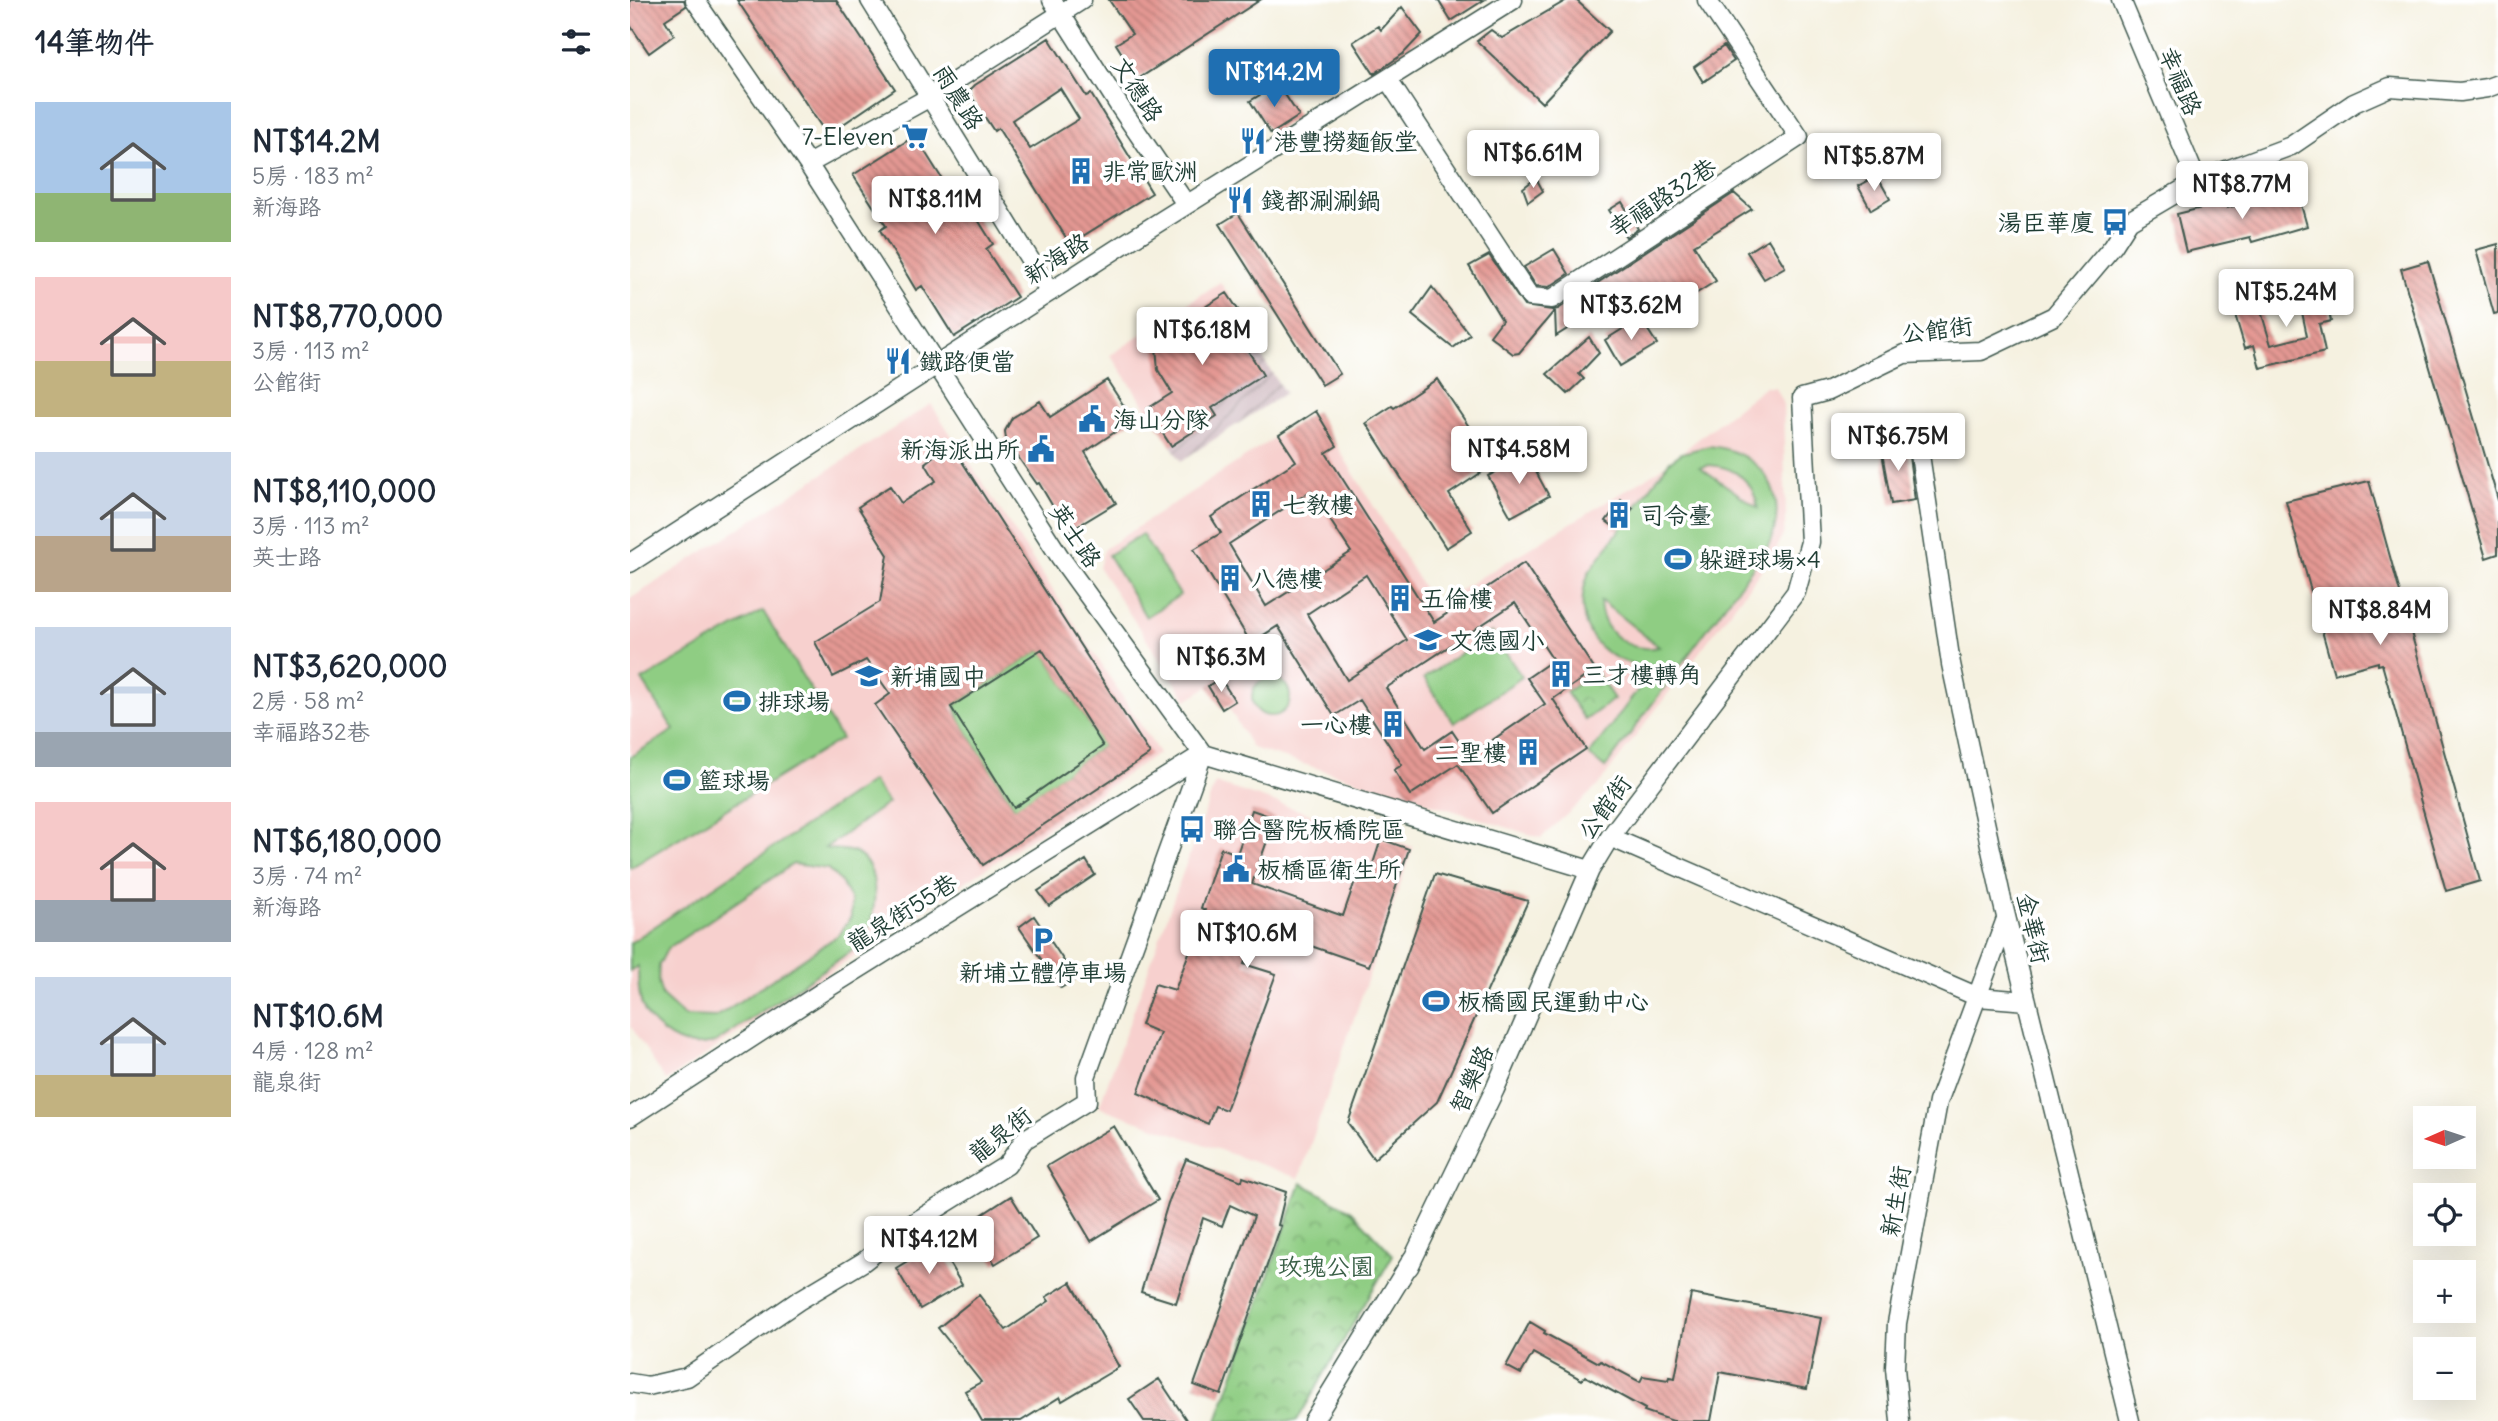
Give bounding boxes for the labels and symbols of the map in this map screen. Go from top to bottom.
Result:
street label: 幸福路 [2153,42,2209,120]
pin: NT$14.2M [1202,50,1346,109]
street label: 文德路 [1106,51,1170,127]
street label: 雨農路 [927,59,991,135]
place label: 7-Eleven [802,121,894,151]
supermarket icon: 7-Eleven [900,121,930,151]
restaurant icon: 港豐撈麵飯堂 [1238,126,1268,156]
place label: 港豐撈麵飯堂 [1274,126,1418,156]
pin: NT$6.61M [1461,130,1605,190]
pin: NT$5.87M [1802,134,1946,193]
street label: 幸福路32巷 [1602,151,1722,243]
building icon: 非常歐洲 [1066,156,1096,186]
place label: 非常歐洲 [1102,156,1198,186]
pin: NT$8.77M [2170,162,2314,221]
pin: NT$8.11M [863,176,1007,236]
restaurant icon: 錢都涮涮鍋 [1225,185,1255,215]
place label: 錢都涮涮鍋 [1261,185,1381,215]
place label: 湯臣華廈 [1998,207,2094,237]
bus stop icon: 湯臣華廈 [2100,207,2130,237]
street label: 新海路 [1018,226,1094,290]
pin: NT$5.24M [2214,270,2358,329]
pin: NT$3.62M [1559,282,1703,342]
pin: NT$6.18M [1130,308,1274,367]
street label: 公館街 [1899,310,1975,348]
restaurant icon: 鐵路便當 [883,346,913,376]
place label: 鐵路便當 [919,346,1015,376]
public building icon: 海山分隊 [1077,404,1107,434]
place label: 海山分隊 [1113,404,1209,434]
pin: NT$6.75M [1826,414,1970,473]
pin: NT$4.58M [1447,426,1591,486]
place label: 新海派出所 [900,434,1020,464]
public building icon: 新海派出所 [1026,434,1056,464]
building icon: 七教樓 [1246,489,1276,519]
place label: 七教樓 [1282,489,1354,519]
street label: 英士路 [1043,497,1109,573]
building icon: 司令臺 [1604,500,1634,530]
place label: 司令臺 [1640,500,1712,530]
sports icon: 躲避球場×4 [1663,544,1693,574]
place label: 躲避球場×4 [1699,544,1821,574]
building icon: 八德樓 [1215,563,1245,593]
place label: 八德樓 [1251,563,1323,593]
building icon: 五倫樓 [1385,583,1415,613]
place label: 五倫樓 [1421,583,1493,613]
pin: NT$8.84M [2308,588,2452,647]
school or university icon: 文德國小 [1413,625,1443,655]
place label: 文德國小 [1449,625,1545,655]
pin: NT$6.3M [1156,634,1286,694]
building icon: 三才樓轉角 [1546,659,1576,689]
place label: 三才樓轉角 [1582,659,1702,689]
school or university icon: 新埔國中 [854,661,884,691]
place label: 新埔國中 [890,661,986,691]
sports icon: 排球場 [722,686,752,716]
place label: 排球場 [758,686,830,716]
place label: 一心樓 [1300,709,1372,739]
building icon: 一心樓 [1378,709,1408,739]
place label: 二聖樓 [1435,737,1507,767]
building icon: 二聖樓 [1513,737,1543,767]
sports icon: 籃球場 [662,765,692,795]
place label: 籃球場 [698,765,770,795]
street label: 公館街 [1571,769,1637,845]
bus stop icon: 聯合醫院板橋院區 [1177,814,1207,844]
place label: 聯合醫院板橋院區 [1213,814,1405,844]
public building icon: 板橋區衛生所 [1221,854,1251,884]
place label: 板橋區衛生所 [1257,854,1401,884]
street label: 龍泉街55巷 [842,867,962,957]
street label: 金華街 [2011,890,2057,966]
pin: NT$10.6M [1175,911,1319,970]
parking icon: 新埔立體停車場 [1028,925,1058,955]
place label: 新埔立體停車場 [959,957,1127,987]
sports icon: 板橋國民運動中心 [1421,986,1451,1016]
place label: 板橋國民運動中心 [1457,986,1649,1016]
street label: 智樂路 [1443,1040,1499,1118]
street label: 龍泉街 [963,1100,1037,1168]
north arrow [2413,1106,2476,1169]
street label: 新生街 [1874,1163,1916,1239]
pin: NT$4.12M [857,1216,1001,1276]
park label: 玫瑰公園 [1278,1251,1374,1281]

